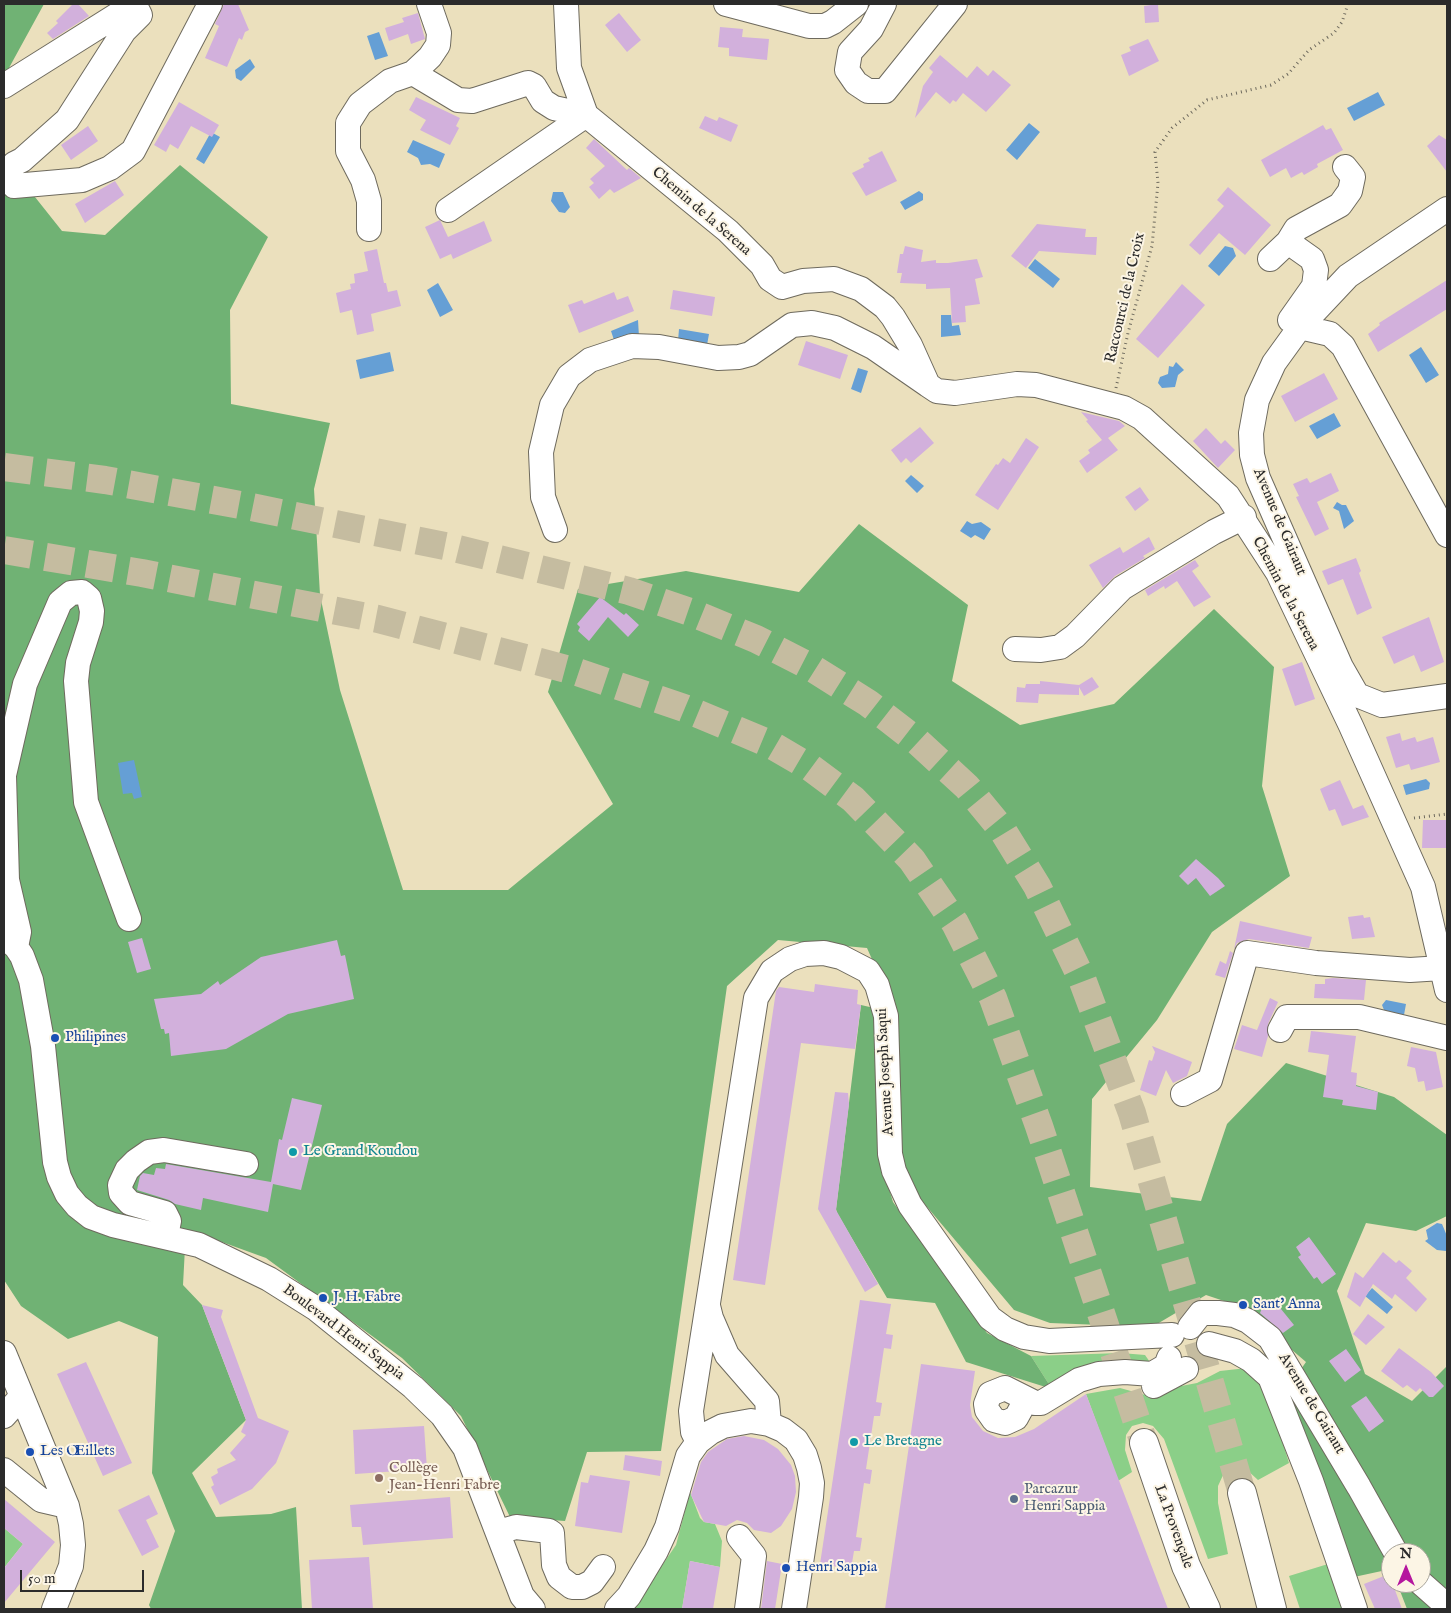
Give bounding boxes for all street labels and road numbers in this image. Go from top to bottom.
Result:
street label: Chemin de la Serena [648,164,754,260]
street label: Raccourci de la Croix [1102,231,1150,365]
street label: Avenue de Gairaut [1248,466,1310,578]
street label: Chemin de la Serena [1248,534,1322,654]
street label: Avenue Joseph Saqui [874,1008,898,1136]
street label: Boulevard Henri Sappia [279,1281,407,1385]
street label: Avenue de Gairaut [1274,1350,1348,1458]
street label: La Provençale [1150,1483,1196,1571]

